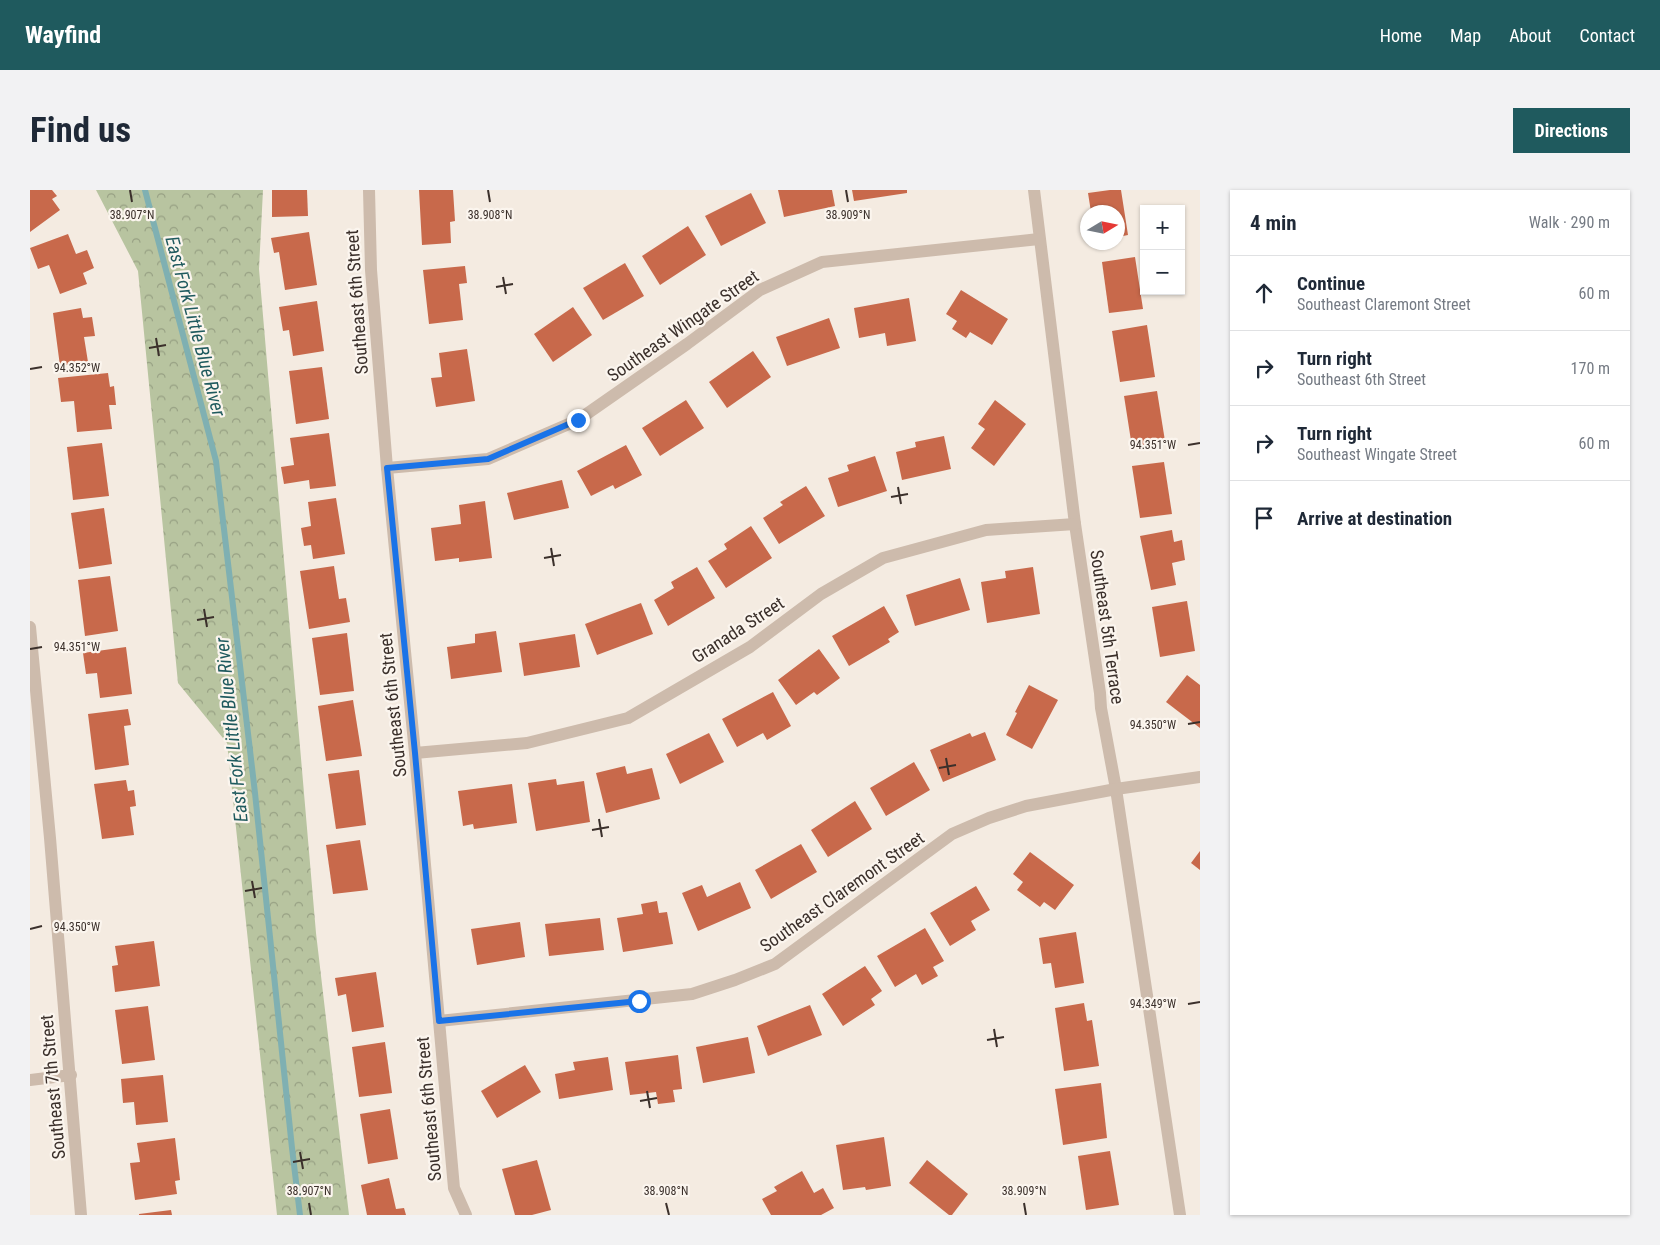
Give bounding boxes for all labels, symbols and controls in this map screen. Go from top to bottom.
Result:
text: Wayfind [25,21,101,49]
text: Home [1380,25,1422,46]
text: Map [1450,25,1481,46]
text: About [1509,25,1551,46]
text: Contact [1579,25,1635,46]
button: Directions [1513,108,1630,153]
text: Find us [30,110,131,151]
north arrow [1080,205,1125,250]
map controls [1140,205,1185,295]
button: + [1140,205,1185,250]
text: 38.907°N [110,208,154,222]
text: 38.908°N [468,208,512,222]
text: 38.909°N [826,208,870,222]
text: 4 min [1250,211,1297,235]
text: Walk · 290 m [1529,213,1610,232]
street label: Southeast 6th Street [341,229,372,375]
water label: East Fork Little Blue River [160,234,231,419]
button: − [1140,250,1185,295]
street label: Southeast Wingate Street [603,265,762,386]
text: Continue [1297,272,1365,295]
icon: ahead [1250,279,1278,307]
text: 60 m [1578,284,1610,303]
text: Southeast Claremont Street [1297,295,1471,314]
text: Turn right [1297,347,1372,370]
icon: right [1250,354,1278,382]
text: 170 m [1571,359,1610,378]
text: 94.352°W [54,361,100,375]
text: Southeast 6th Street [1297,370,1426,389]
route end [567,409,590,432]
text: Turn right [1297,422,1372,445]
icon: right [1250,429,1278,457]
text: 60 m [1578,434,1610,453]
text: 94.351°W [1130,438,1176,452]
text: Southeast Wingate Street [1297,445,1457,464]
icon: arrive [1250,504,1278,532]
text: Arrive at destination [1297,507,1452,530]
street label: Southeast 5th Terrace [1086,549,1129,705]
street label: Granada Street [688,592,788,667]
street label: Southeast 6th Street [374,632,411,778]
water label: East Fork Little Blue River [210,636,253,823]
text: 94.351°W [54,640,100,654]
text: 94.350°W [1130,718,1176,732]
street label: Southeast Claremont Street [756,827,928,956]
text: 94.350°W [54,920,100,934]
route start [628,990,651,1013]
text: 94.349°W [1130,997,1176,1011]
street label: Southeast 7th Street [36,1014,69,1160]
street label: Southeast 6th Street [412,1036,445,1182]
text: 38.907°N [287,1184,331,1198]
text: 38.908°N [644,1184,688,1198]
text: 38.909°N [1002,1184,1046,1198]

